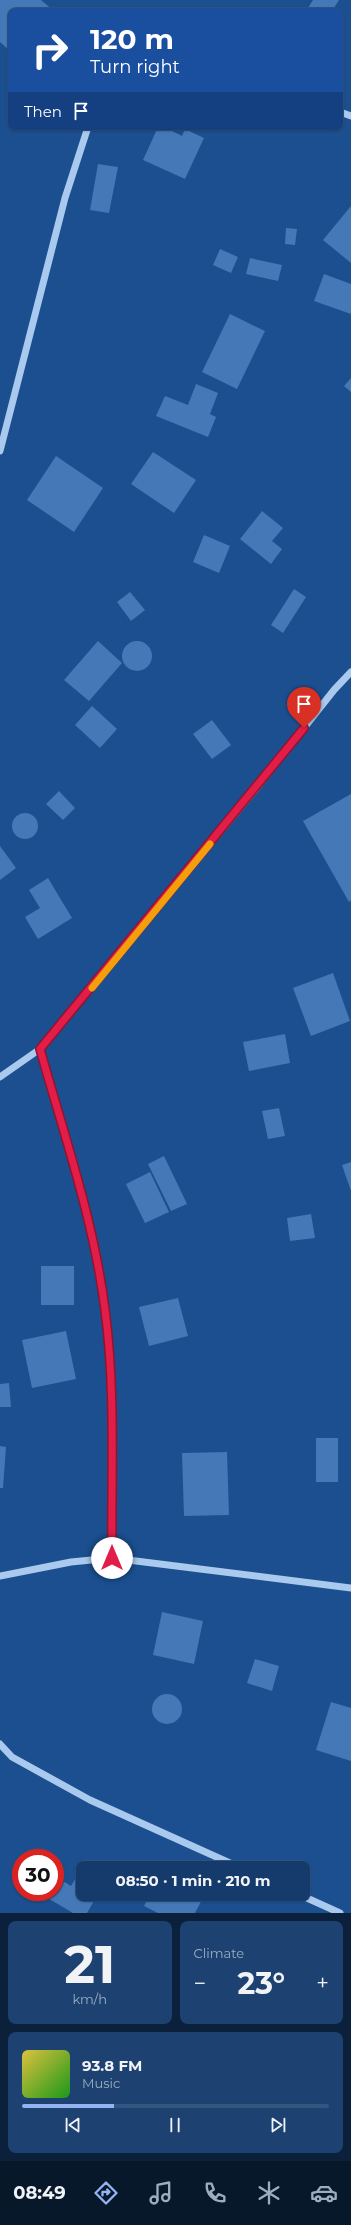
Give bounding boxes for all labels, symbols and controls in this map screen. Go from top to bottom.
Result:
text: 120 m [90,22,174,56]
icon: right [24,24,76,76]
text: Turn right [90,56,180,78]
icon: arrive [70,100,92,122]
text: Then [24,102,62,121]
pin [287,687,321,728]
icon: arrive [293,693,315,715]
position arrow [91,1537,133,1579]
speed limit sign: 30 [12,1849,64,1901]
text: 08:50 · 1 min · 210 m [116,1871,270,1890]
text: 21 [64,1933,115,1996]
text: Climate [194,1945,244,1961]
text: 23° [237,1965,285,2002]
text: − [194,1970,206,1997]
text: + [316,1970,329,1997]
text: km/h [72,1991,107,2007]
text: 93.8 FM [82,2056,142,2075]
text: Music [82,2075,120,2091]
icon: previous [62,2114,84,2136]
icon: pause [164,2114,186,2136]
icon: next [267,2114,289,2136]
icon: directions [92,2179,120,2207]
icon: music [147,2179,175,2207]
icon: phone [201,2179,229,2207]
icon: climate [255,2179,283,2207]
icon: car [310,2179,338,2207]
text: 08:49 [13,2182,66,2204]

